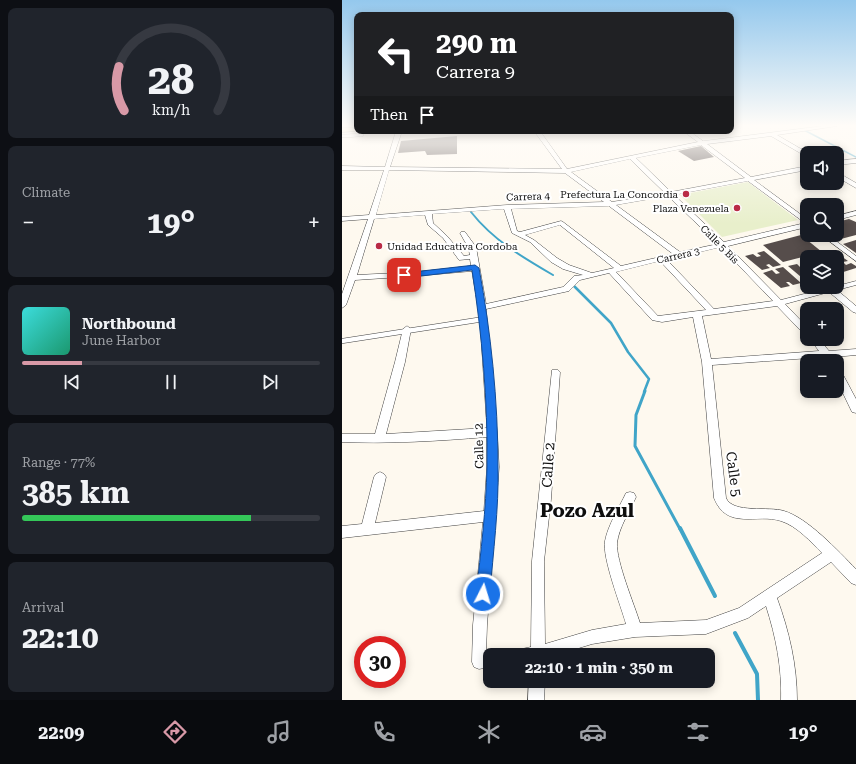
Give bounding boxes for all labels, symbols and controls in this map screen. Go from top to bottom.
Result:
text: 290 m [436,27,517,60]
icon: left [370,28,422,80]
text: 28 [148,55,194,104]
text: Carrera 9 [436,61,515,82]
text: km/h [152,102,190,118]
icon: arrive [416,104,438,126]
text: Then [370,106,408,124]
map controls [800,146,844,398]
button: sound [800,146,844,190]
text: Climate [22,185,70,200]
place label: Prefectura La Concordia [560,189,679,200]
marker: Prefectura La Concordia [681,189,691,199]
street label: Carrera 4 [506,190,550,203]
button: search [800,198,844,242]
place label: Plaza Venezuela [653,203,730,214]
marker: Plaza Venezuela [732,203,742,213]
text: 19° [147,205,195,240]
text: − [22,210,34,235]
text: + [308,210,320,235]
street label: Calle 5 Bis [698,223,741,266]
marker: Unidad Educativa Cordoba [374,241,384,251]
place label: Unidad Educativa Cordoba [387,241,518,252]
street label: Carrera 3 [656,245,701,266]
button: layers [800,250,844,294]
pin [387,258,421,292]
icon: arrive [393,264,415,286]
button: + [800,302,844,346]
text: Northbound [82,315,176,333]
text: June Harbor [82,333,161,348]
button: − [800,354,844,398]
icon: previous [61,371,83,393]
icon: pause [160,371,182,393]
icon: next [259,371,281,393]
street label: Calle 12 [472,423,486,469]
street label: Calle 2 [538,442,558,488]
street label: Calle 5 [723,450,745,498]
text: Range · 77% [22,455,95,470]
text: 385 km [22,475,130,510]
district label: Pozo Azul [540,499,634,522]
position arrow [462,573,504,615]
text: Arrival [22,600,64,615]
text: 22:10 [22,620,99,655]
speed limit sign: 30 [354,636,406,688]
text: 22:10 · 1 min · 350 m [525,659,673,677]
icon: directions [161,718,189,746]
icon: music [265,718,293,746]
icon: phone [370,718,398,746]
icon: climate [475,718,503,746]
icon: car [579,718,607,746]
icon: filters [684,718,712,746]
text: 22:09 [38,722,84,743]
text: 19° [789,722,818,743]

